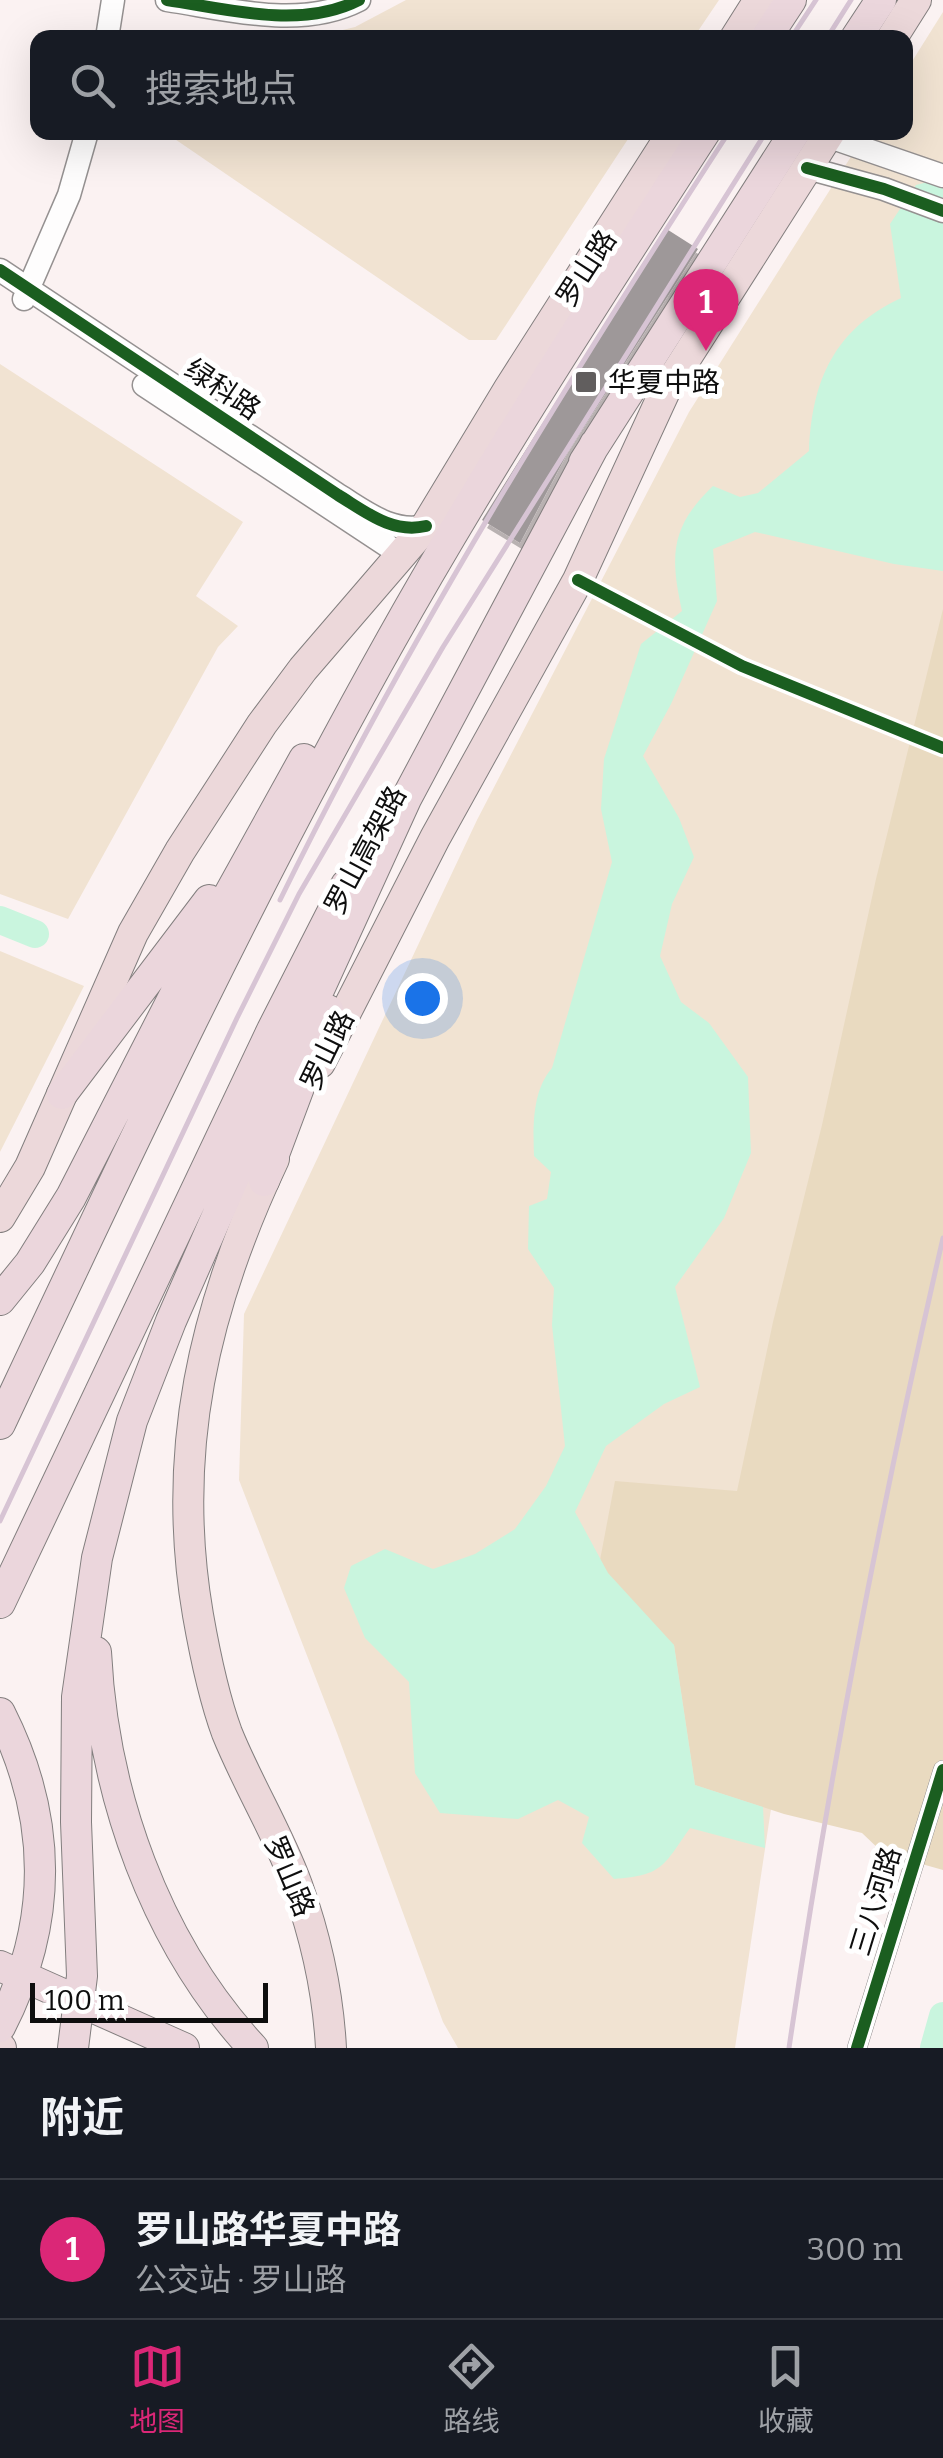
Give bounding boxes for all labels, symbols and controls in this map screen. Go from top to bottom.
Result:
search box [30,30,913,140]
icon: search [65,58,120,113]
text: 搜索地点 [145,66,297,112]
street label: 罗山路 [550,224,623,312]
pin: 1 [674,268,738,351]
street label: 绿科路 [179,352,267,427]
place label: 华夏中路 [608,366,720,399]
marker: 华夏中路 [573,369,599,395]
street label: 罗山高架路 [318,781,413,920]
your location [397,973,448,1024]
street label: 罗山路 [294,1005,361,1095]
street label: 罗山路 [258,1831,321,1921]
street label: 三八河路 [843,1843,908,1960]
scale bar [30,1978,268,2022]
text: 100 m [45,1984,125,2017]
text: 附近 [40,2093,124,2143]
text: 罗山路华夏中路 [135,2207,401,2253]
text: 1 [66,2230,79,2268]
text: 300 m [807,2230,903,2268]
text: 公交站 · 罗山路 [135,2261,347,2299]
tab: 地图 [129,2339,185,2439]
tab: 路线 [443,2339,500,2439]
tab: 收藏 [758,2339,814,2439]

